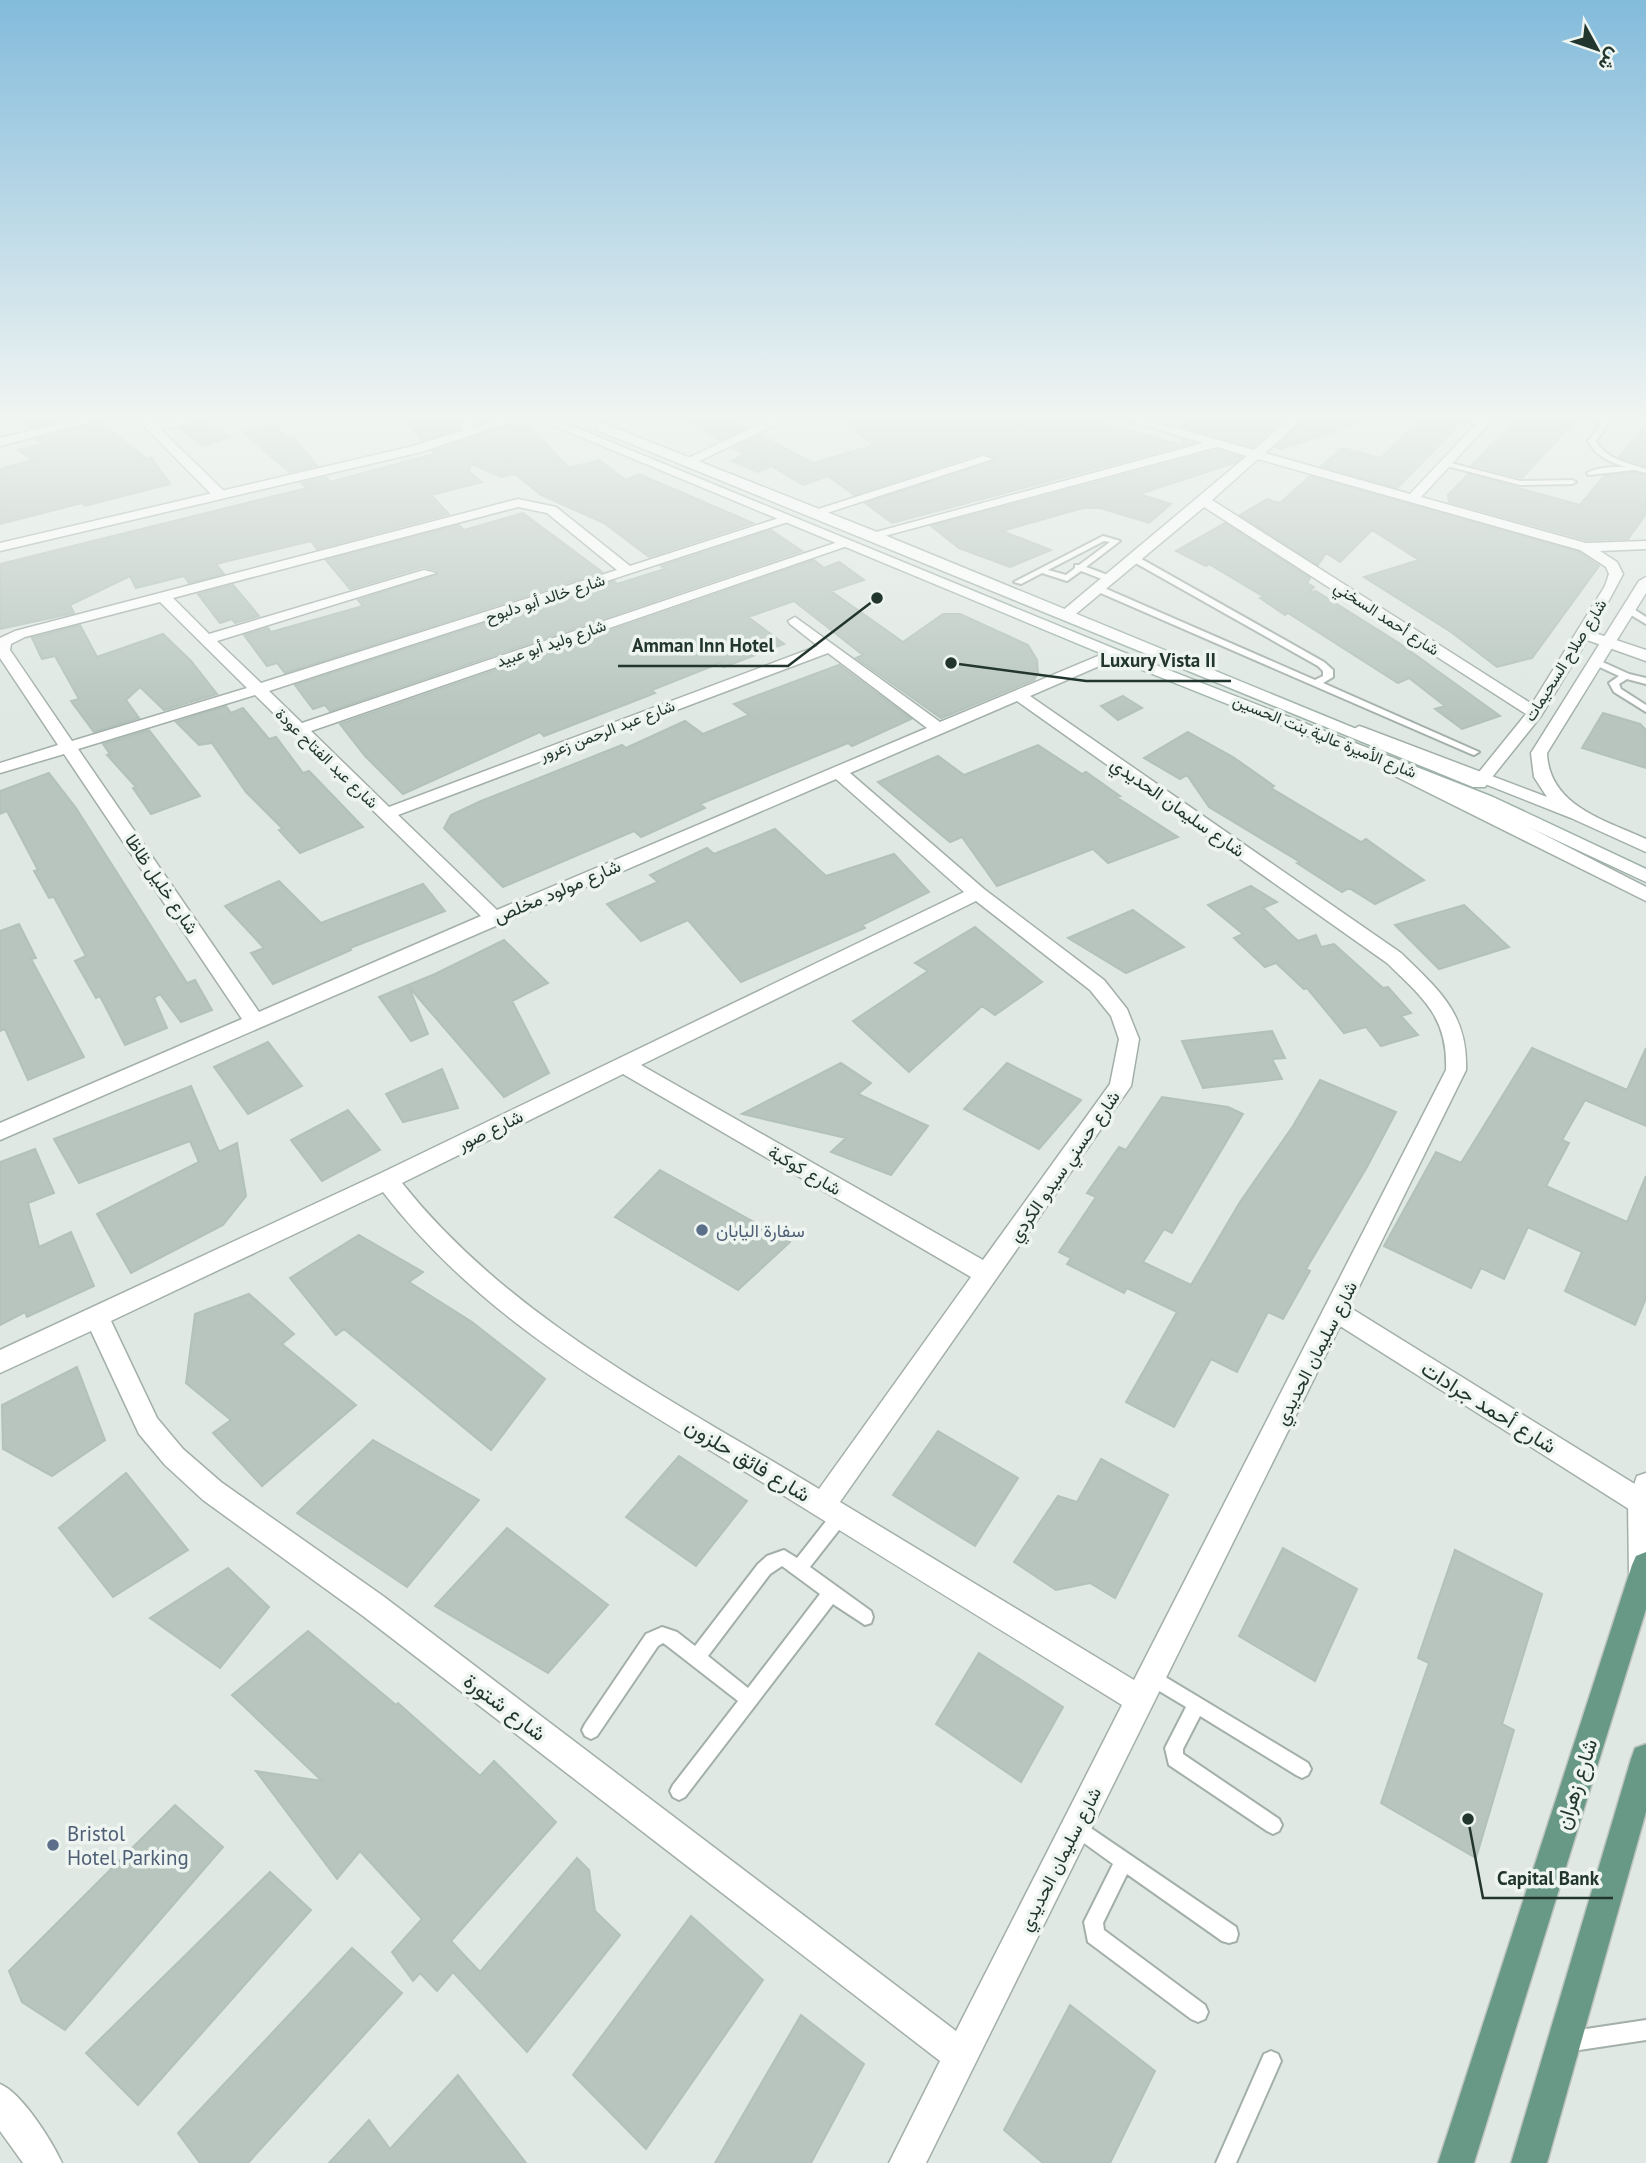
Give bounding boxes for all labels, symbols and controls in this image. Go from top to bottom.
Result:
north arrow [1562,14,1632,84]
text: ش [1593,43,1627,77]
street label: شارع خالد أبو دلبوح [483,569,608,629]
street label: شارع أحمد السخني [1328,577,1443,663]
street label: شارع صلاح السحيمات [1519,595,1612,726]
street label: شارع وليد أبو عبيد [493,615,609,673]
callout: Amman Inn Hotel [618,626,788,666]
text: Amman Inn Hotel [632,633,774,657]
callout: Luxury Vista II [1086,641,1231,681]
text: Luxury Vista II [1100,648,1216,672]
street label: شارع الأميرة عالية بنت الحسين [1230,690,1420,784]
street label: شارع عبد الرحمن زعرور [536,695,678,767]
street label: شارع عبد الفتاح عودة [270,704,383,814]
street label: شارع سليمان الحديدي [1104,752,1250,865]
street label: شارع خليل ظاظا [119,830,204,939]
street label: شارع مولود مخلص [490,854,624,929]
street label: شارع حسني سيدو الكردي [1003,1086,1128,1248]
street label: شارع صور [452,1104,527,1157]
street label: شارع كوكبة [764,1140,846,1201]
place label: سفارة اليابان [716,1219,805,1242]
marker: سفارة اليابان [694,1222,710,1238]
street label: شارع سليمان الحديدي [1270,1277,1366,1431]
street label: شارع أحمد جرادات [1416,1355,1562,1460]
street label: شارع فائق حلزون [680,1412,816,1509]
street label: شارع شتورة [458,1667,552,1748]
street label: شارع زهران [1549,1735,1604,1833]
street label: شارع سليمان الحديدي [1014,1783,1110,1937]
place label: Bristol Hotel Parking [67,1820,189,1871]
marker: Bristol Hotel Parking [45,1837,61,1853]
callout: Capital Bank [1483,1858,1613,1898]
text: Capital Bank [1497,1866,1600,1890]

